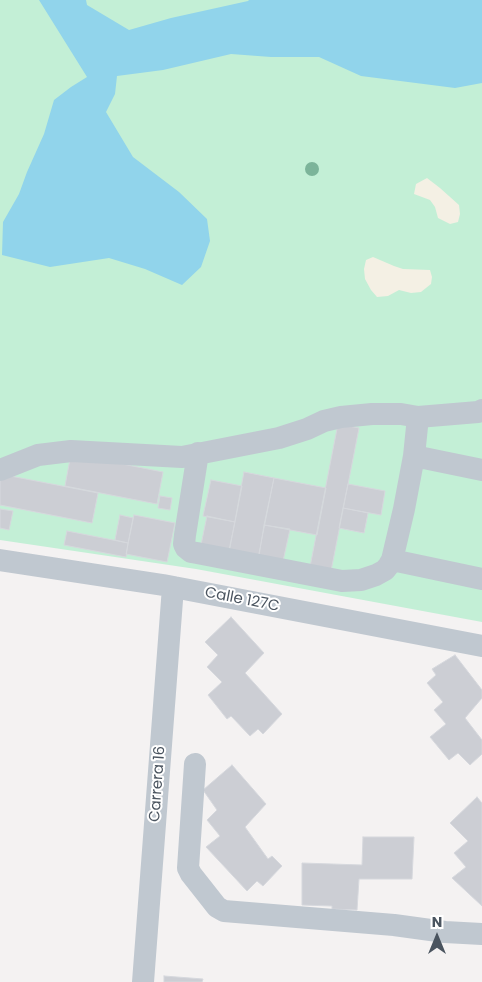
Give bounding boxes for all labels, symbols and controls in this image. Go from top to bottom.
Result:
street label: Calle 127C [203,584,281,616]
street label: Carrera 16 [146,745,170,823]
north arrow [412,912,462,962]
text: N [432,912,442,932]

